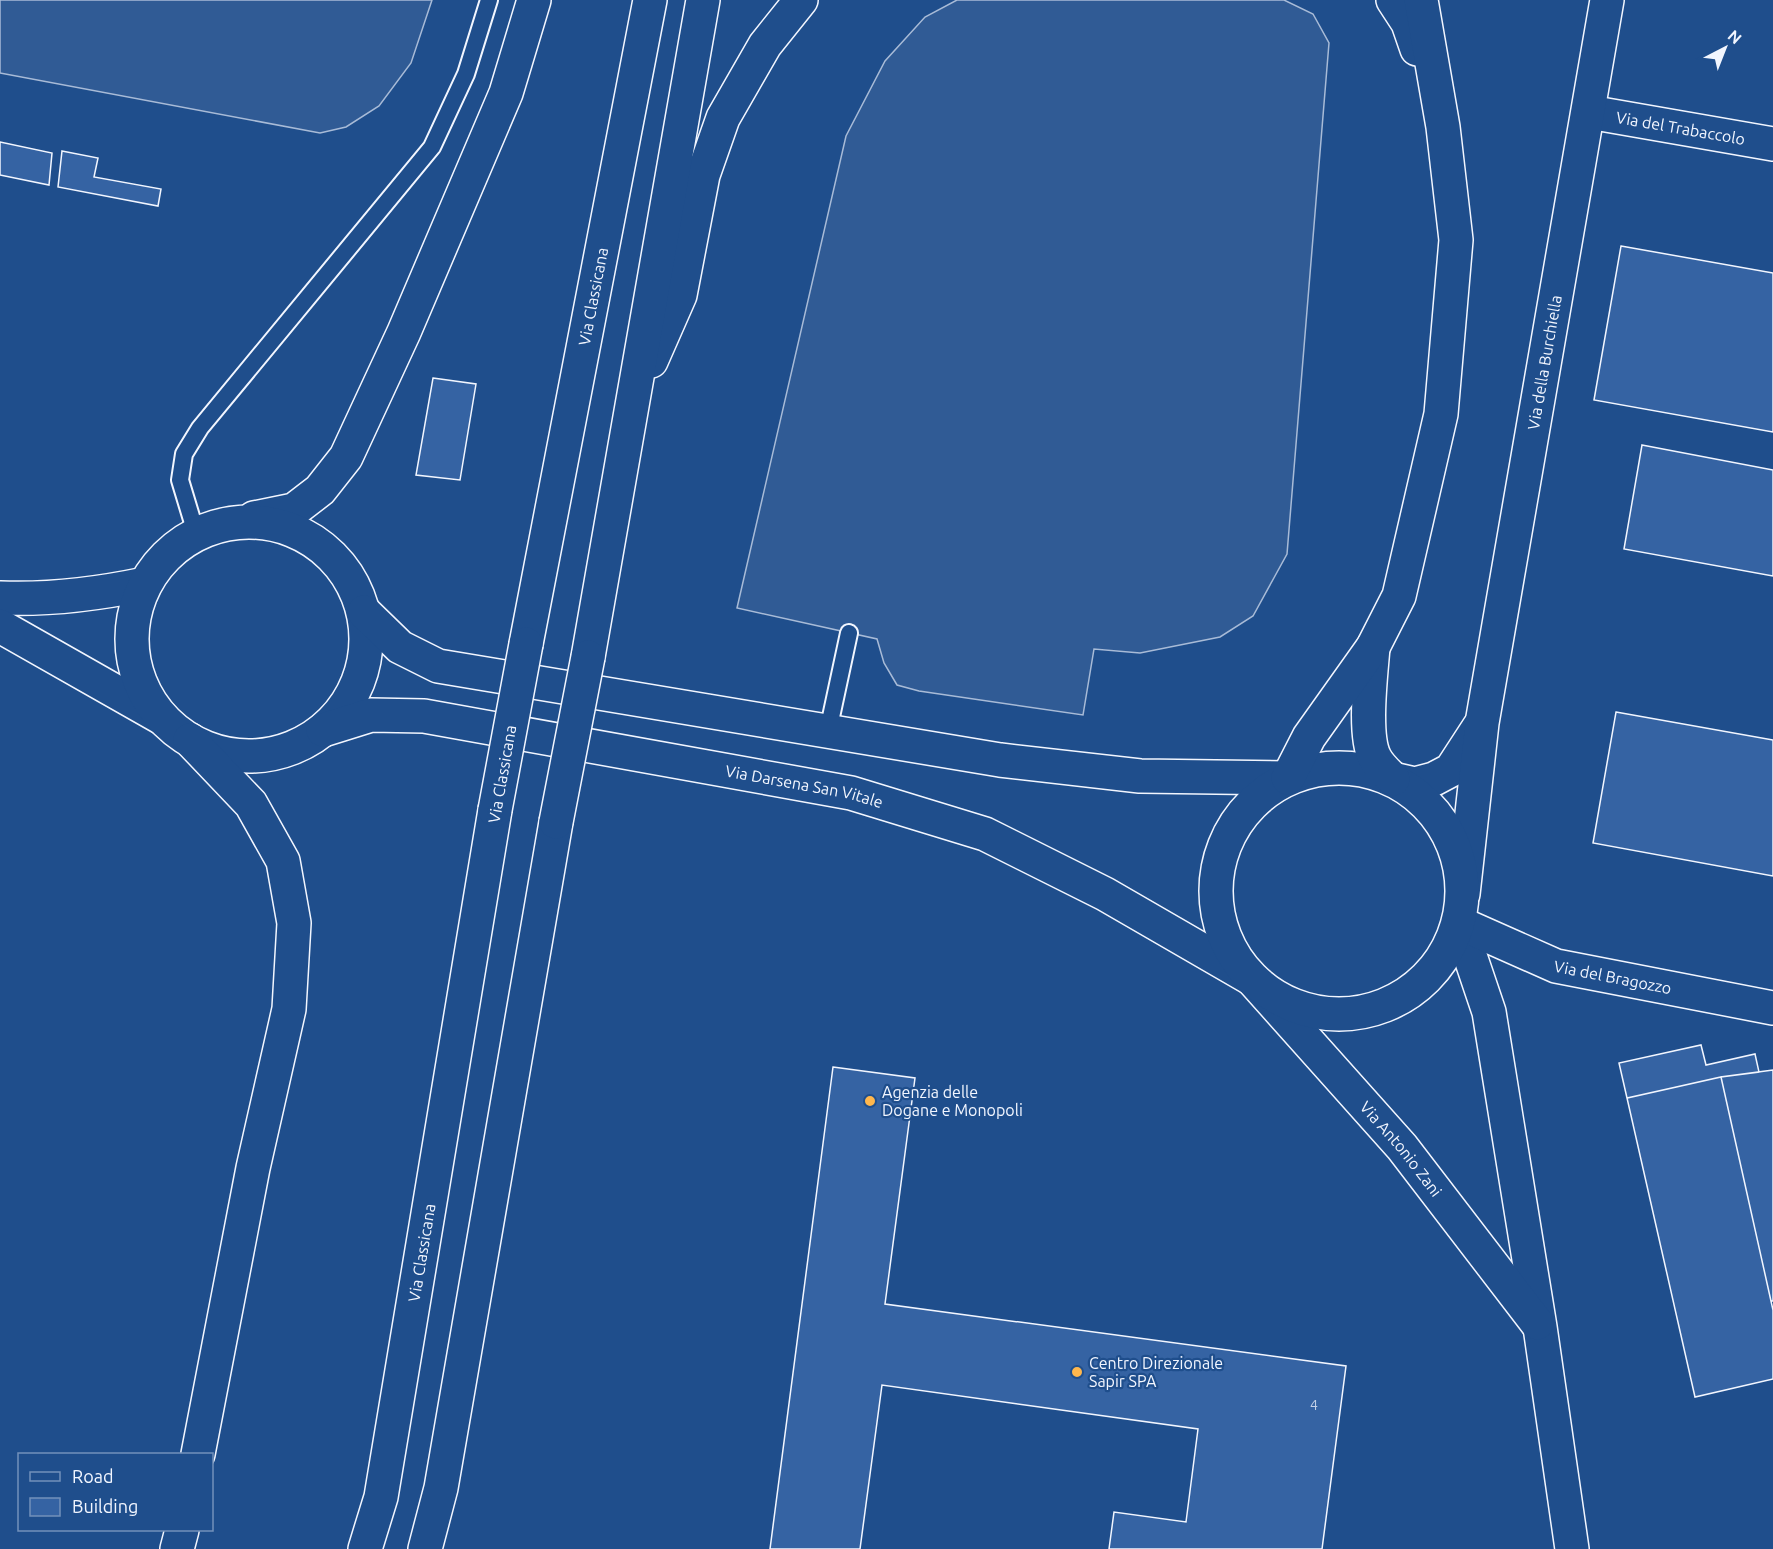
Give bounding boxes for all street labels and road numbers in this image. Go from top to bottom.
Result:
street label: Via del Trabaccolo [1615,108,1747,148]
street label: Via Classicana [575,246,611,347]
street label: Via della Burchiella [1524,294,1565,431]
street label: Via Classicana [485,723,519,825]
street label: Via Darsena San Vitale [724,762,885,811]
street label: Via del Bragozzo [1553,957,1673,997]
street label: Via Antonio Zani [1356,1098,1446,1200]
street label: Via Classicana [405,1202,439,1303]

